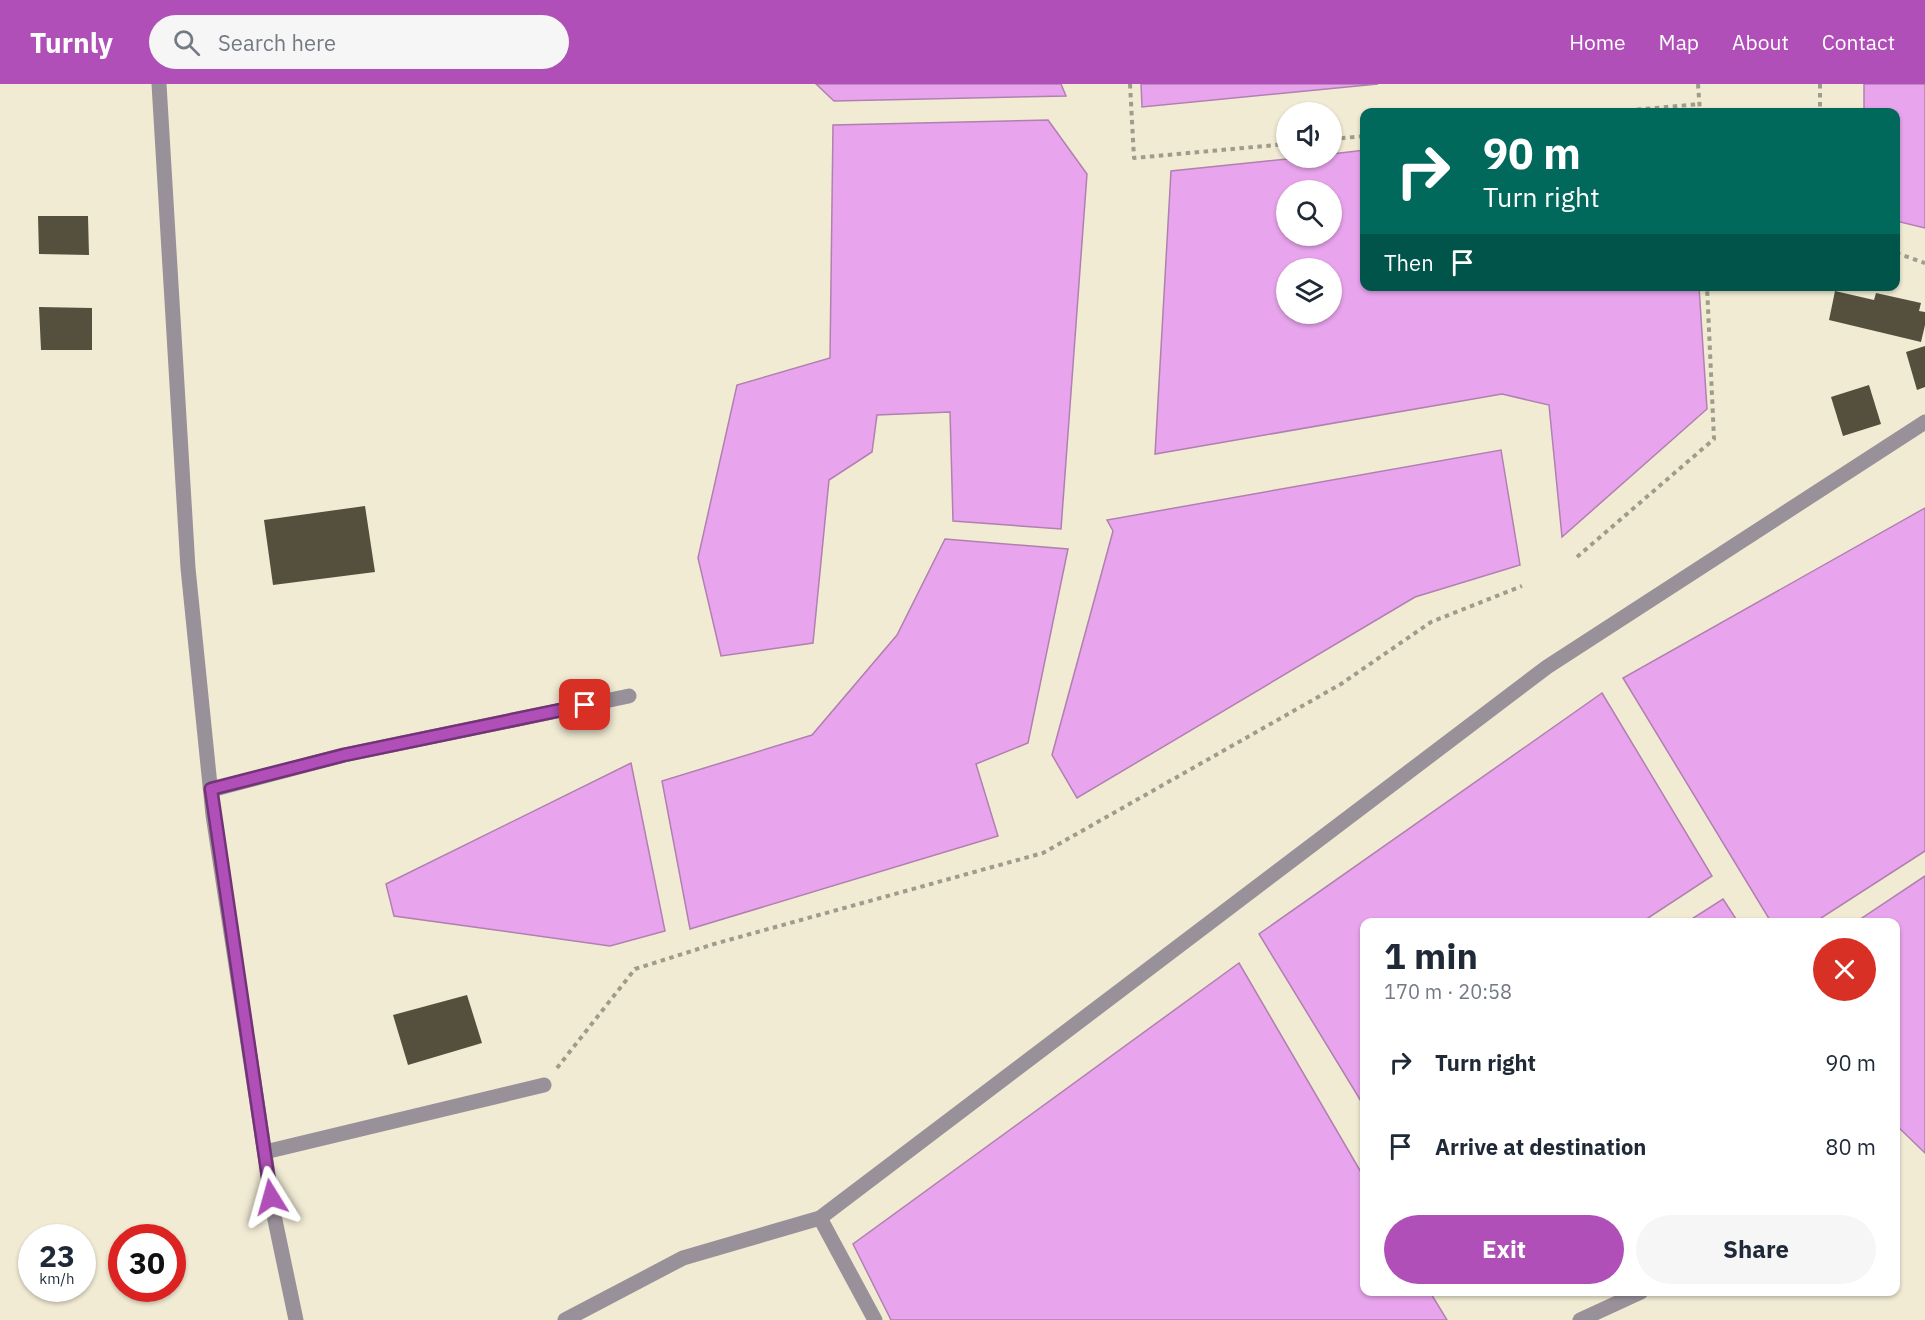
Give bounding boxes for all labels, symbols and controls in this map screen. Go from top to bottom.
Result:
search box [149,15,569,69]
text: Turnly [30,24,113,61]
icon: search [170,26,203,59]
text: Search here [218,28,336,57]
text: Home [1569,28,1626,56]
text: Map [1659,28,1699,56]
text: About [1732,28,1789,56]
text: Contact [1822,28,1895,56]
map controls [1276,102,1342,324]
button: sound [1276,102,1342,168]
text: 90 m [1483,126,1581,181]
icon: right [1384,132,1462,210]
text: Turn right [1483,179,1600,214]
button: search [1276,180,1342,246]
icon: arrive [1446,246,1479,279]
text: Then [1384,248,1434,277]
button: layers [1276,258,1342,324]
pin [559,679,610,730]
icon: arrive [568,688,601,721]
text: 1 min [1384,932,1478,979]
button: close [1813,938,1876,1001]
text: 170 m · 20:58 [1384,978,1512,1005]
icon: right [1384,1046,1417,1079]
text: Turn right [1435,1048,1536,1077]
text: 90 m [1825,1048,1876,1077]
icon: arrive [1384,1130,1417,1163]
text: Arrive at destination [1435,1132,1646,1161]
text: 80 m [1825,1132,1876,1161]
position arrow [239,1165,303,1229]
button: Exit [1384,1215,1624,1284]
button: Share [1636,1215,1876,1284]
speed limit sign: 30 [108,1224,186,1302]
text: 23 [39,1236,75,1275]
text: km/h [39,1269,75,1288]

